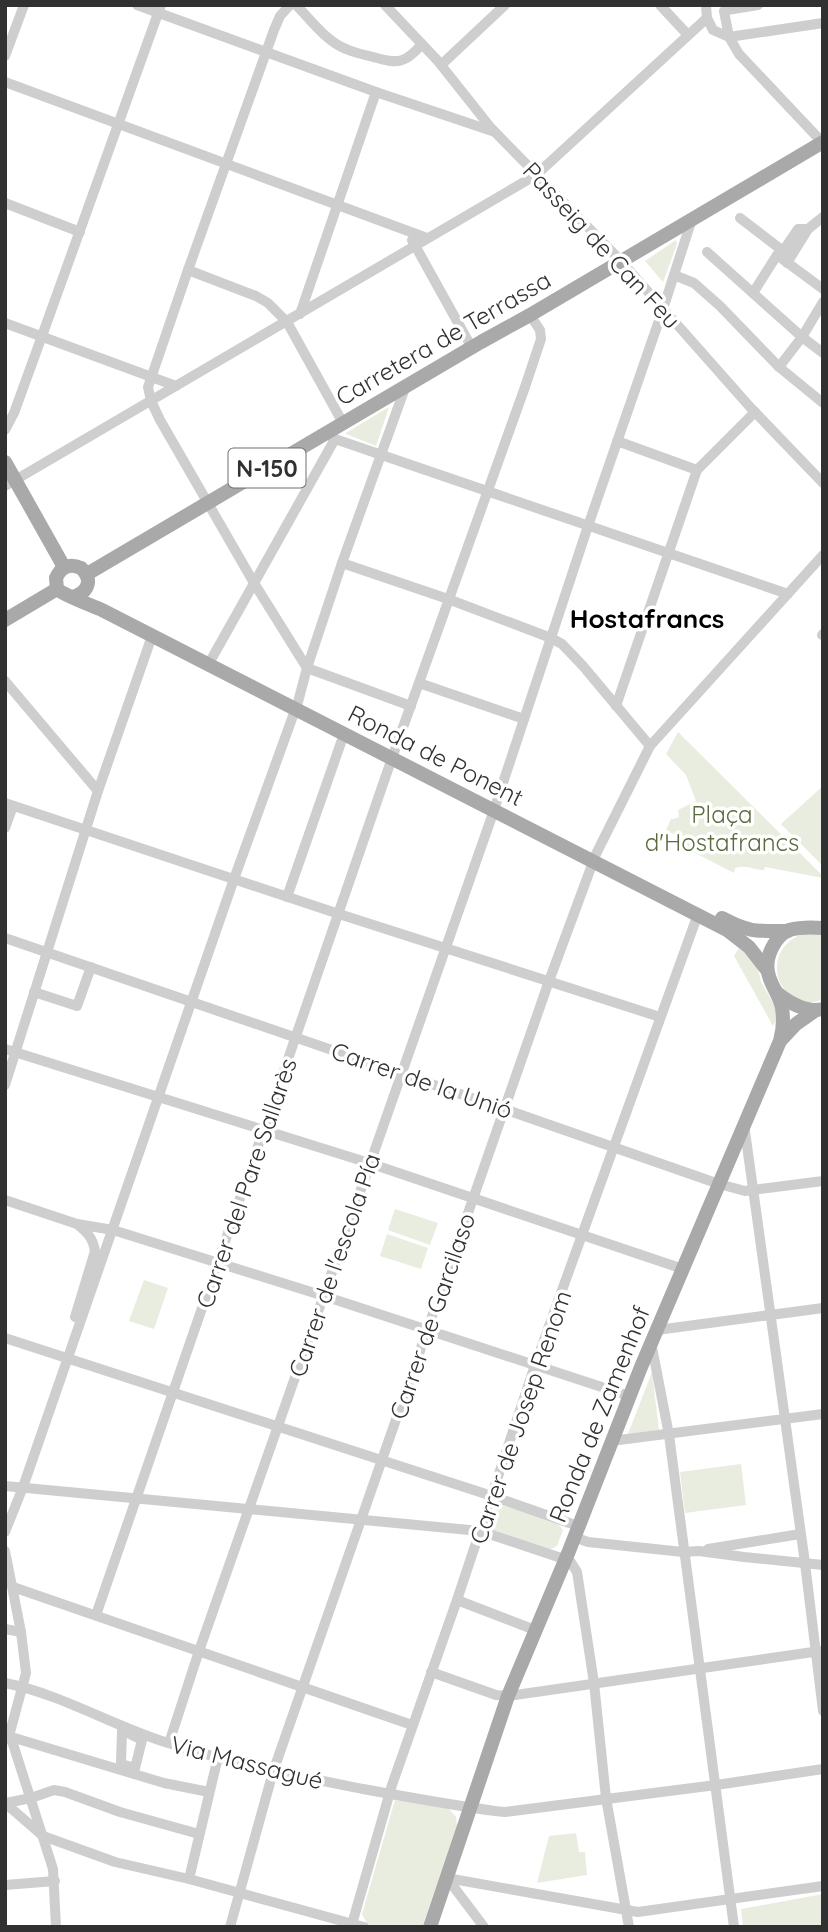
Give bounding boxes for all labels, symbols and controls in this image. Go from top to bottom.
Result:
street label: Passeig de Can Feu [517,155,687,335]
street label: Carretera de Terrassa [330,264,556,412]
road number: N-150 [229,448,306,488]
district label: Hostafrancs [570,602,724,635]
street label: Ronda de Ponent [343,698,529,812]
park label: Plaça d'Hostafrancs [645,799,799,857]
street label: Carrer de la Unió [328,1035,516,1125]
street label: Carrer del Pare Sallarès [189,1054,303,1312]
street label: Carrer de l'escola Pía [282,1149,386,1381]
street label: Carrer de Garcilaso [383,1209,481,1423]
street label: Carrer de Josep Renom [463,1286,577,1548]
street label: Ronda de Zamenhof [542,1301,656,1527]
street label: Via Massagué [168,1729,326,1795]

